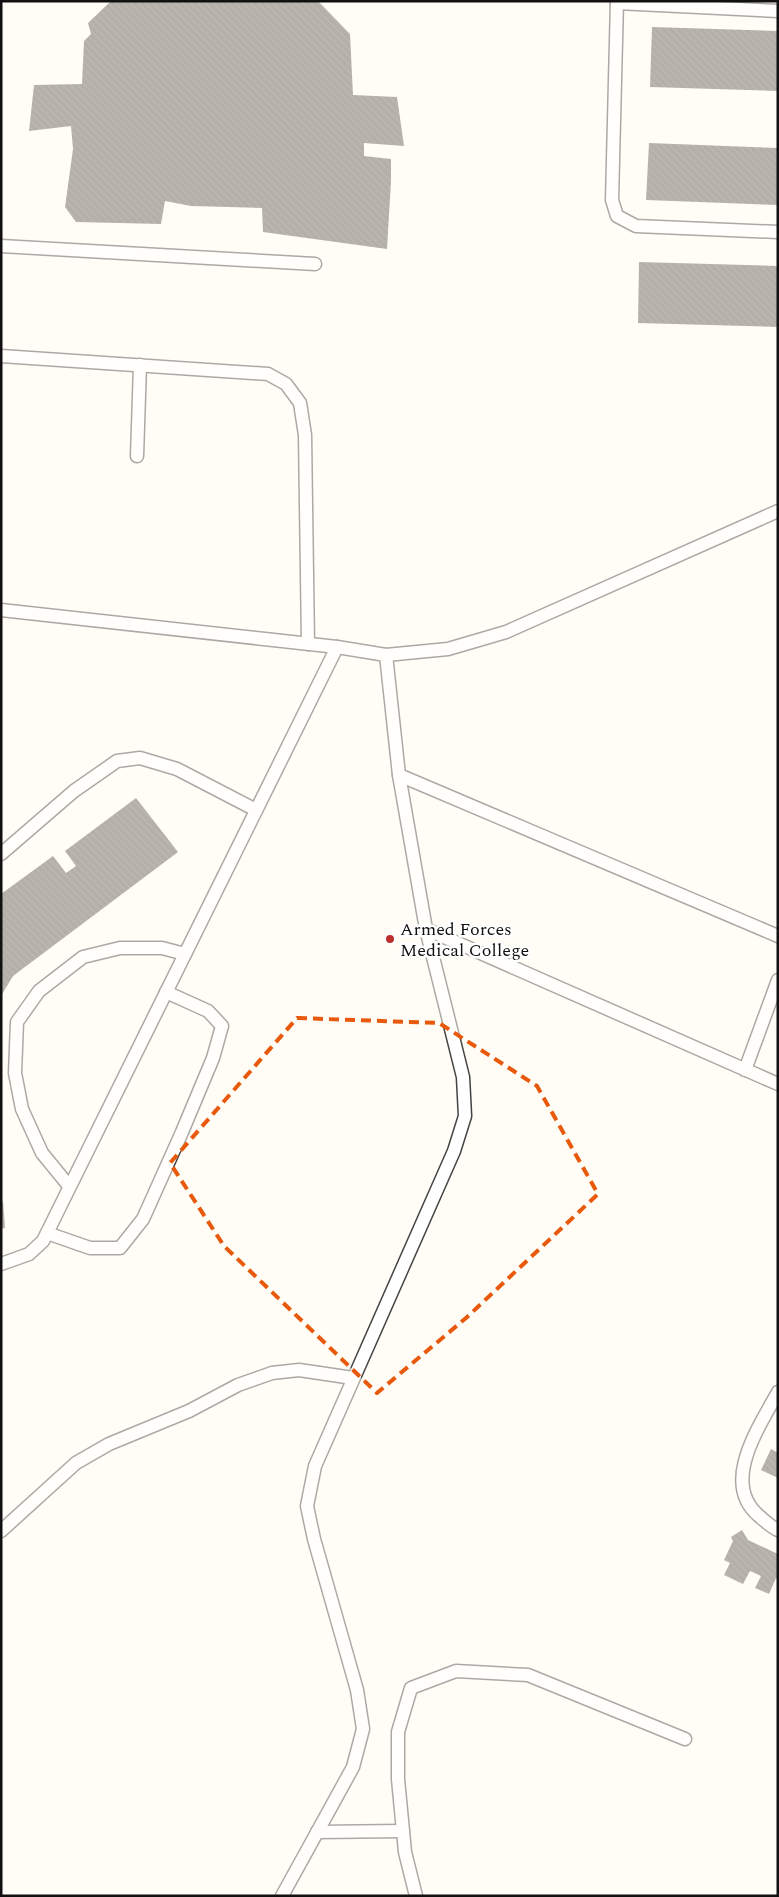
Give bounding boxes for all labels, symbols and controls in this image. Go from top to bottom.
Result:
place label: Armed Forces Medical College [400,916,529,964]
marker: Armed Forces Medical College [384,933,396,945]

